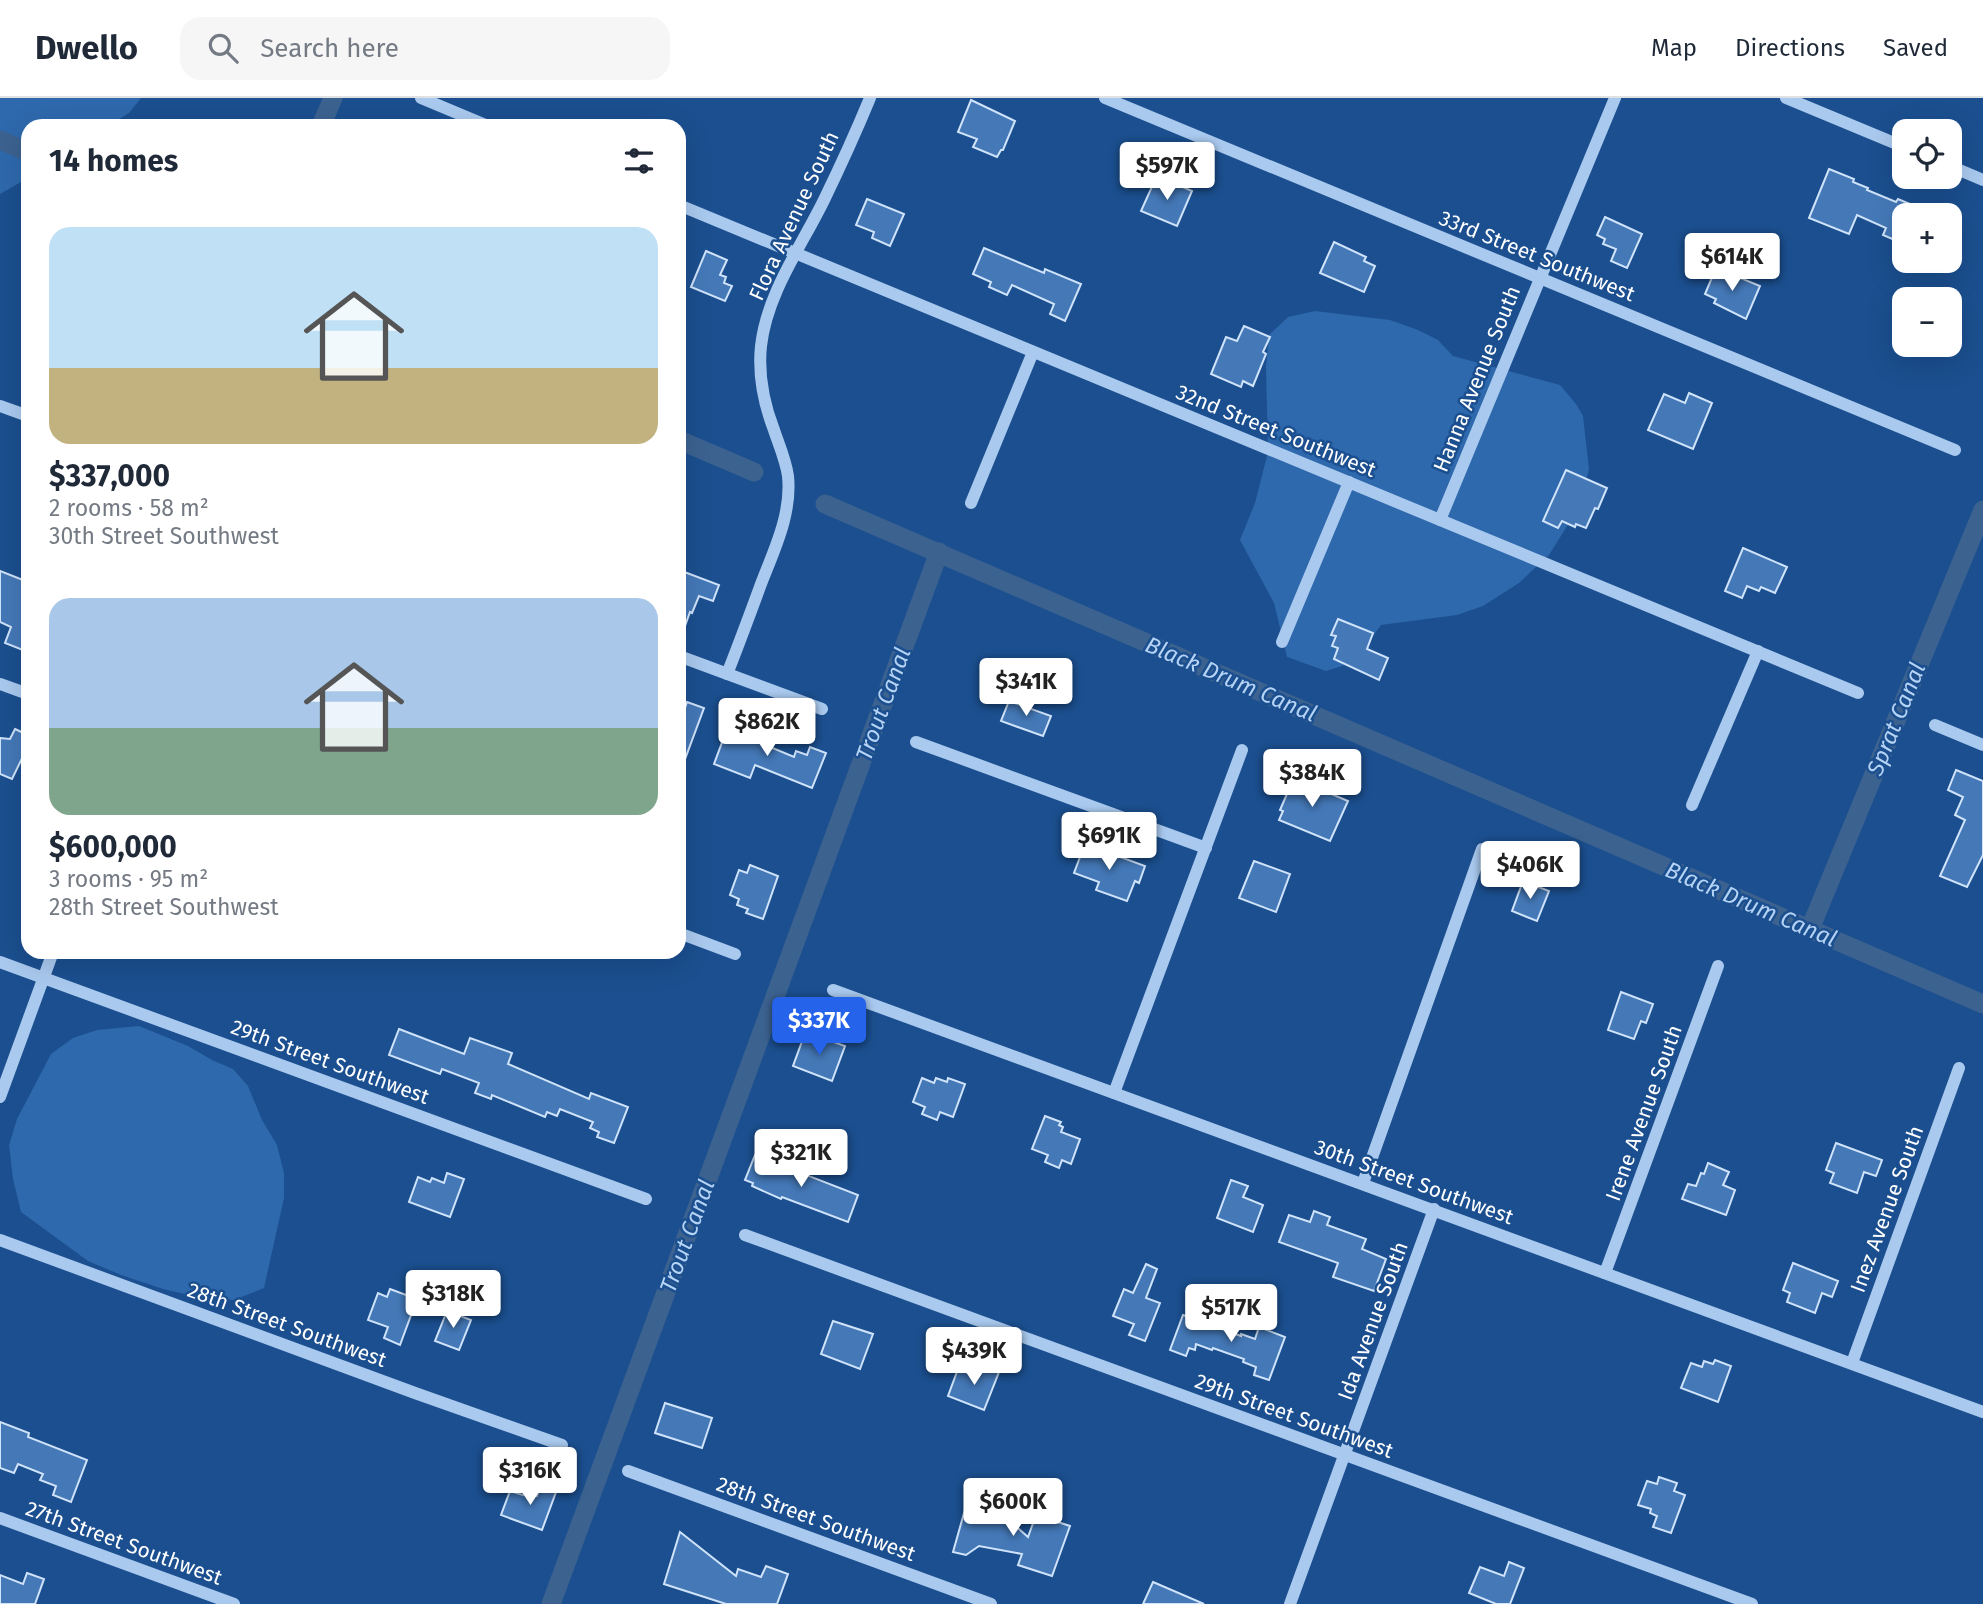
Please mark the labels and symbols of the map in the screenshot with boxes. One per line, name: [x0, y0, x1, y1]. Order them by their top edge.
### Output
street label: Flora Avenue South: [743, 127, 845, 305]
pin: $597K: [1118, 142, 1216, 202]
street label: 33rd Street Southwest: [1435, 205, 1639, 307]
pin: $614K: [1683, 234, 1781, 293]
street label: Hanna Avenue South: [1428, 282, 1526, 476]
street label: 32nd Street Southwest: [1172, 379, 1380, 483]
water label: Black Drum Canal: [1141, 630, 1321, 728]
water label: Trout Canal: [850, 644, 916, 764]
pin: $341K: [977, 658, 1075, 718]
water label: Sprat Canal: [1860, 658, 1931, 781]
pin: $862K: [718, 698, 816, 758]
pin: $384K: [1263, 750, 1361, 809]
pin: $691K: [1060, 812, 1158, 872]
pin: $406K: [1481, 842, 1579, 901]
water label: Black Drum Canal: [1661, 855, 1841, 953]
pin: $337K: [770, 998, 868, 1057]
street label: 29th Street Southwest: [227, 1014, 433, 1110]
street label: Irene Avenue South: [1600, 1021, 1688, 1205]
street label: Inez Avenue South: [1845, 1122, 1929, 1296]
pin: $321K: [752, 1130, 850, 1189]
street label: 30th Street Southwest: [1311, 1134, 1517, 1230]
water label: Trout Canal: [654, 1176, 720, 1296]
street label: Ida Avenue South: [1332, 1238, 1414, 1404]
pin: $318K: [404, 1270, 502, 1330]
street label: 28th Street Southwest: [184, 1277, 390, 1373]
pin: $517K: [1182, 1284, 1280, 1344]
pin: $439K: [925, 1328, 1023, 1387]
street label: 29th Street Southwest: [1191, 1368, 1397, 1464]
pin: $316K: [481, 1448, 579, 1507]
street label: 28th Street Southwest: [713, 1471, 919, 1567]
pin: $600K: [964, 1478, 1062, 1538]
street label: 27th Street Southwest: [22, 1495, 226, 1591]

